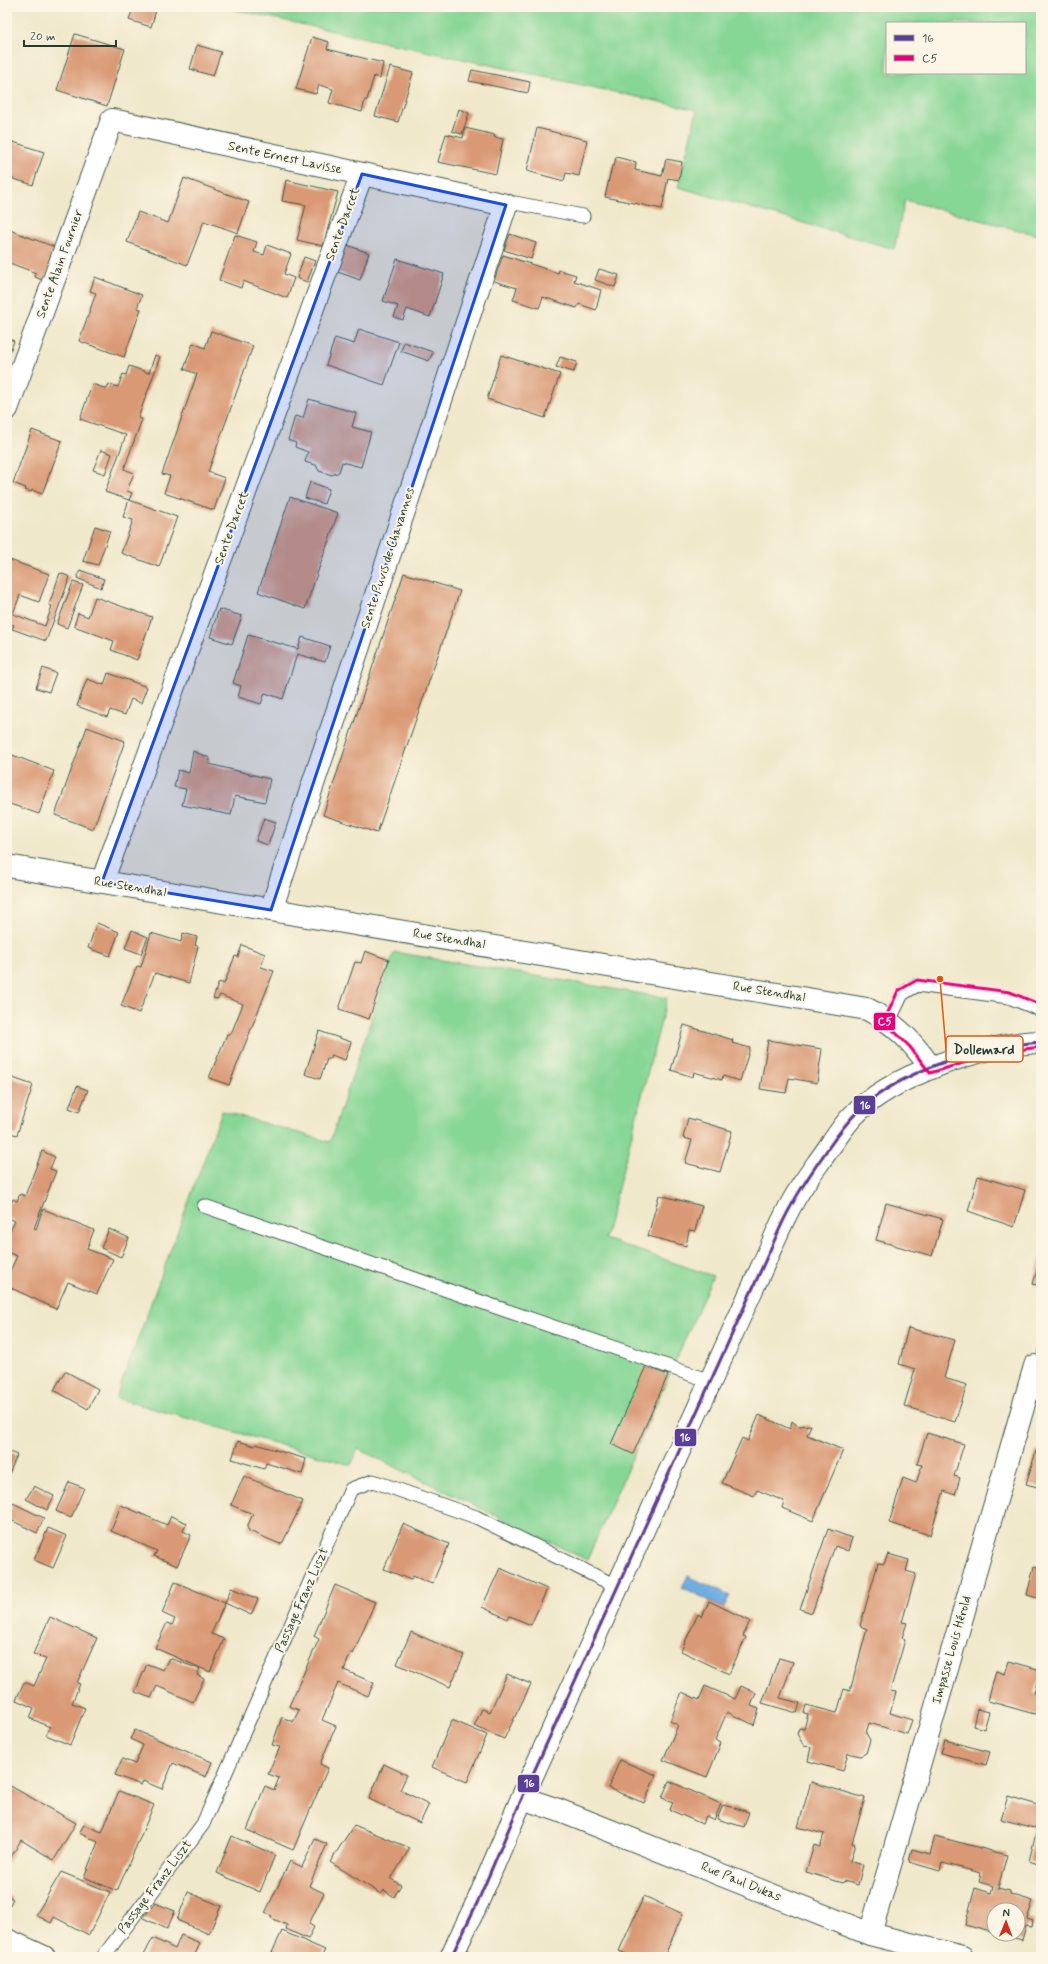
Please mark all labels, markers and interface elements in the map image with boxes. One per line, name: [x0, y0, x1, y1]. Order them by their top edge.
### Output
scale bar: [24, 22, 116, 48]
legend: [886, 22, 1026, 74]
text: 20 m: [30, 29, 56, 45]
text: 16: [922, 31, 934, 47]
text: C5: [922, 51, 938, 67]
street label: Sente Ernest Lavisse: [226, 138, 344, 178]
street label: Sente Darcet: [322, 185, 364, 263]
street label: Sente Alain Fournier: [32, 206, 88, 321]
street label: Sente Puvis de Chavannes: [357, 485, 419, 631]
street label: Sente Darcet: [211, 489, 253, 567]
street label: Rue Stendhal: [93, 873, 168, 901]
street label: Rue Stendhal: [412, 925, 487, 953]
street label: Rue Stendhal: [732, 978, 807, 1006]
line badge: C5: [873, 1012, 896, 1031]
text: C5: [878, 1015, 893, 1029]
callout: Dollemard: [946, 1036, 1023, 1062]
text: Dollemard: [954, 1041, 1014, 1059]
line badge: 16: [853, 1095, 876, 1115]
text: 16: [860, 1099, 871, 1113]
line badge: 16: [674, 1428, 697, 1447]
text: 16: [680, 1431, 691, 1445]
street label: Passage Franz Liszt: [271, 1545, 333, 1655]
street label: Impasse Louis Hérold: [928, 1594, 976, 1706]
line badge: 16: [517, 1774, 540, 1793]
text: 16: [524, 1777, 535, 1791]
street label: Passage Franz Liszt: [114, 1837, 196, 1937]
street label: Rue Paul Dukas: [698, 1858, 784, 1906]
north arrow: [986, 1902, 1026, 1942]
text: N: [1002, 1906, 1010, 1920]

